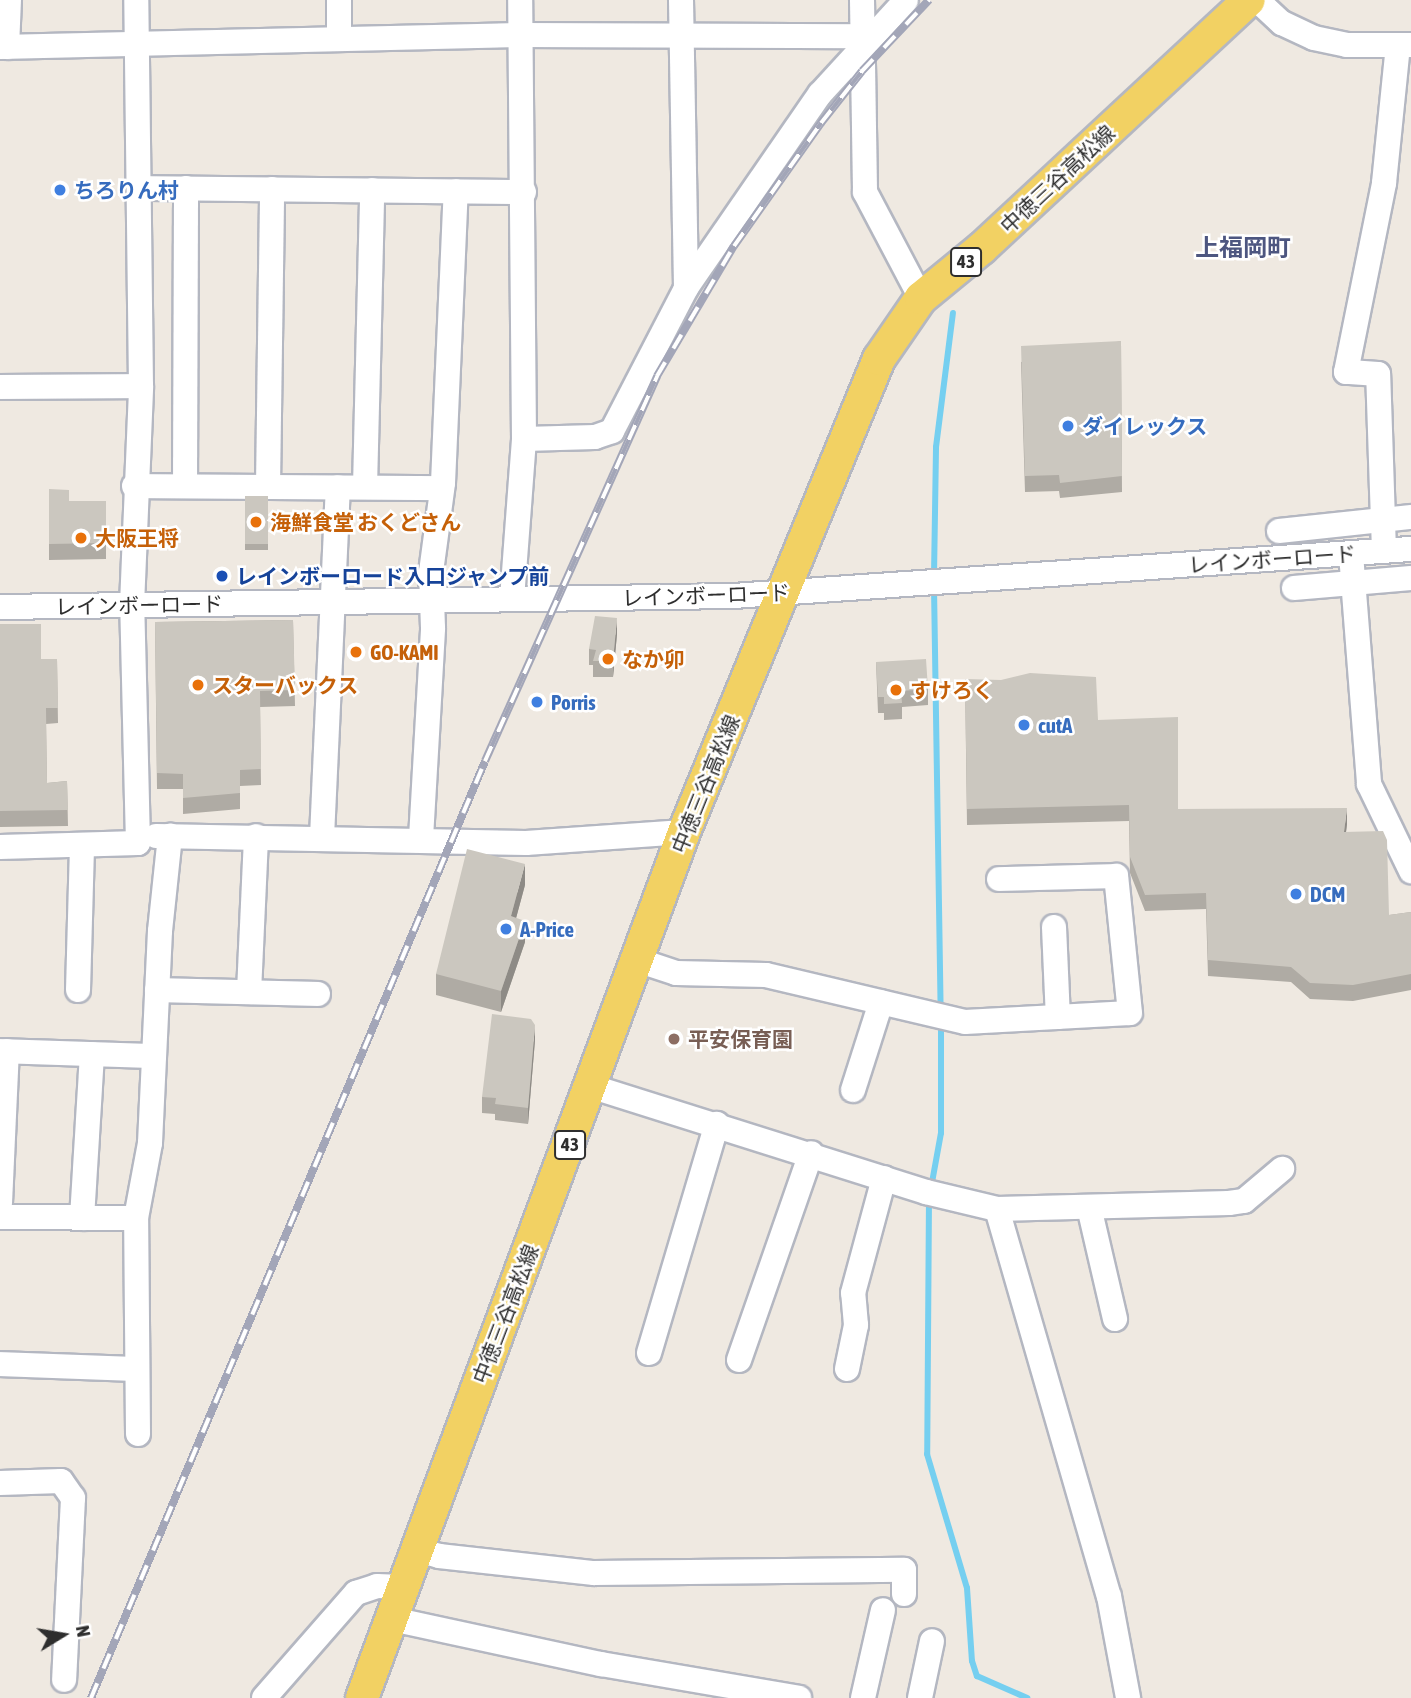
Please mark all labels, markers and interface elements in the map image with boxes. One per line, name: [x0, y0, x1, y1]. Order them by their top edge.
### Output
street label: 中徳三谷高松線: [995, 120, 1119, 238]
place label: ちろりん村: [74, 177, 179, 203]
marker: ちろりん村: [52, 182, 68, 198]
district label: 上福岡町: [1195, 234, 1291, 262]
road number: 43: [948, 246, 984, 278]
place label: ダイレックス: [1082, 413, 1208, 439]
marker: ダイレックス: [1060, 418, 1076, 434]
place label: 海鮮食堂 おくどさん: [270, 509, 462, 535]
marker: 海鮮食堂 おくどさん: [248, 514, 264, 530]
place label: 大阪王将: [95, 525, 179, 551]
marker: 大阪王将: [73, 530, 89, 546]
street label: レインボーロード: [1187, 541, 1357, 577]
place label: レインボーロード入口ジャンプ前: [236, 563, 551, 589]
marker: レインボーロード入口ジャンプ前: [214, 568, 230, 584]
street label: レインボーロード: [622, 579, 790, 611]
street label: レインボーロード: [55, 591, 223, 619]
place label: GO-KAMI: [370, 639, 439, 665]
marker: GO-KAMI: [348, 644, 364, 660]
place label: なか卯: [622, 646, 685, 672]
marker: なか卯: [600, 651, 616, 667]
place label: スターバックス: [212, 672, 359, 698]
marker: スターバックス: [190, 677, 206, 693]
place label: すけろく: [910, 677, 994, 703]
marker: すけろく: [888, 682, 904, 698]
place label: Porris: [551, 689, 596, 715]
marker: Porris: [529, 694, 545, 710]
street label: 中徳三谷高松線: [666, 711, 744, 857]
place label: cutA: [1038, 712, 1072, 738]
marker: cutA: [1016, 717, 1032, 733]
place label: DCM: [1310, 881, 1345, 907]
marker: DCM: [1288, 886, 1304, 902]
place label: A-Price: [520, 916, 574, 942]
marker: A-Price: [498, 921, 514, 937]
place label: 平安保育園: [688, 1026, 793, 1052]
marker: 平安保育園: [666, 1031, 682, 1047]
road number: 43: [552, 1130, 588, 1161]
street label: 中徳三谷高松線: [467, 1241, 543, 1387]
north arrow: [28, 1600, 98, 1670]
text: N: [72, 1623, 95, 1639]

